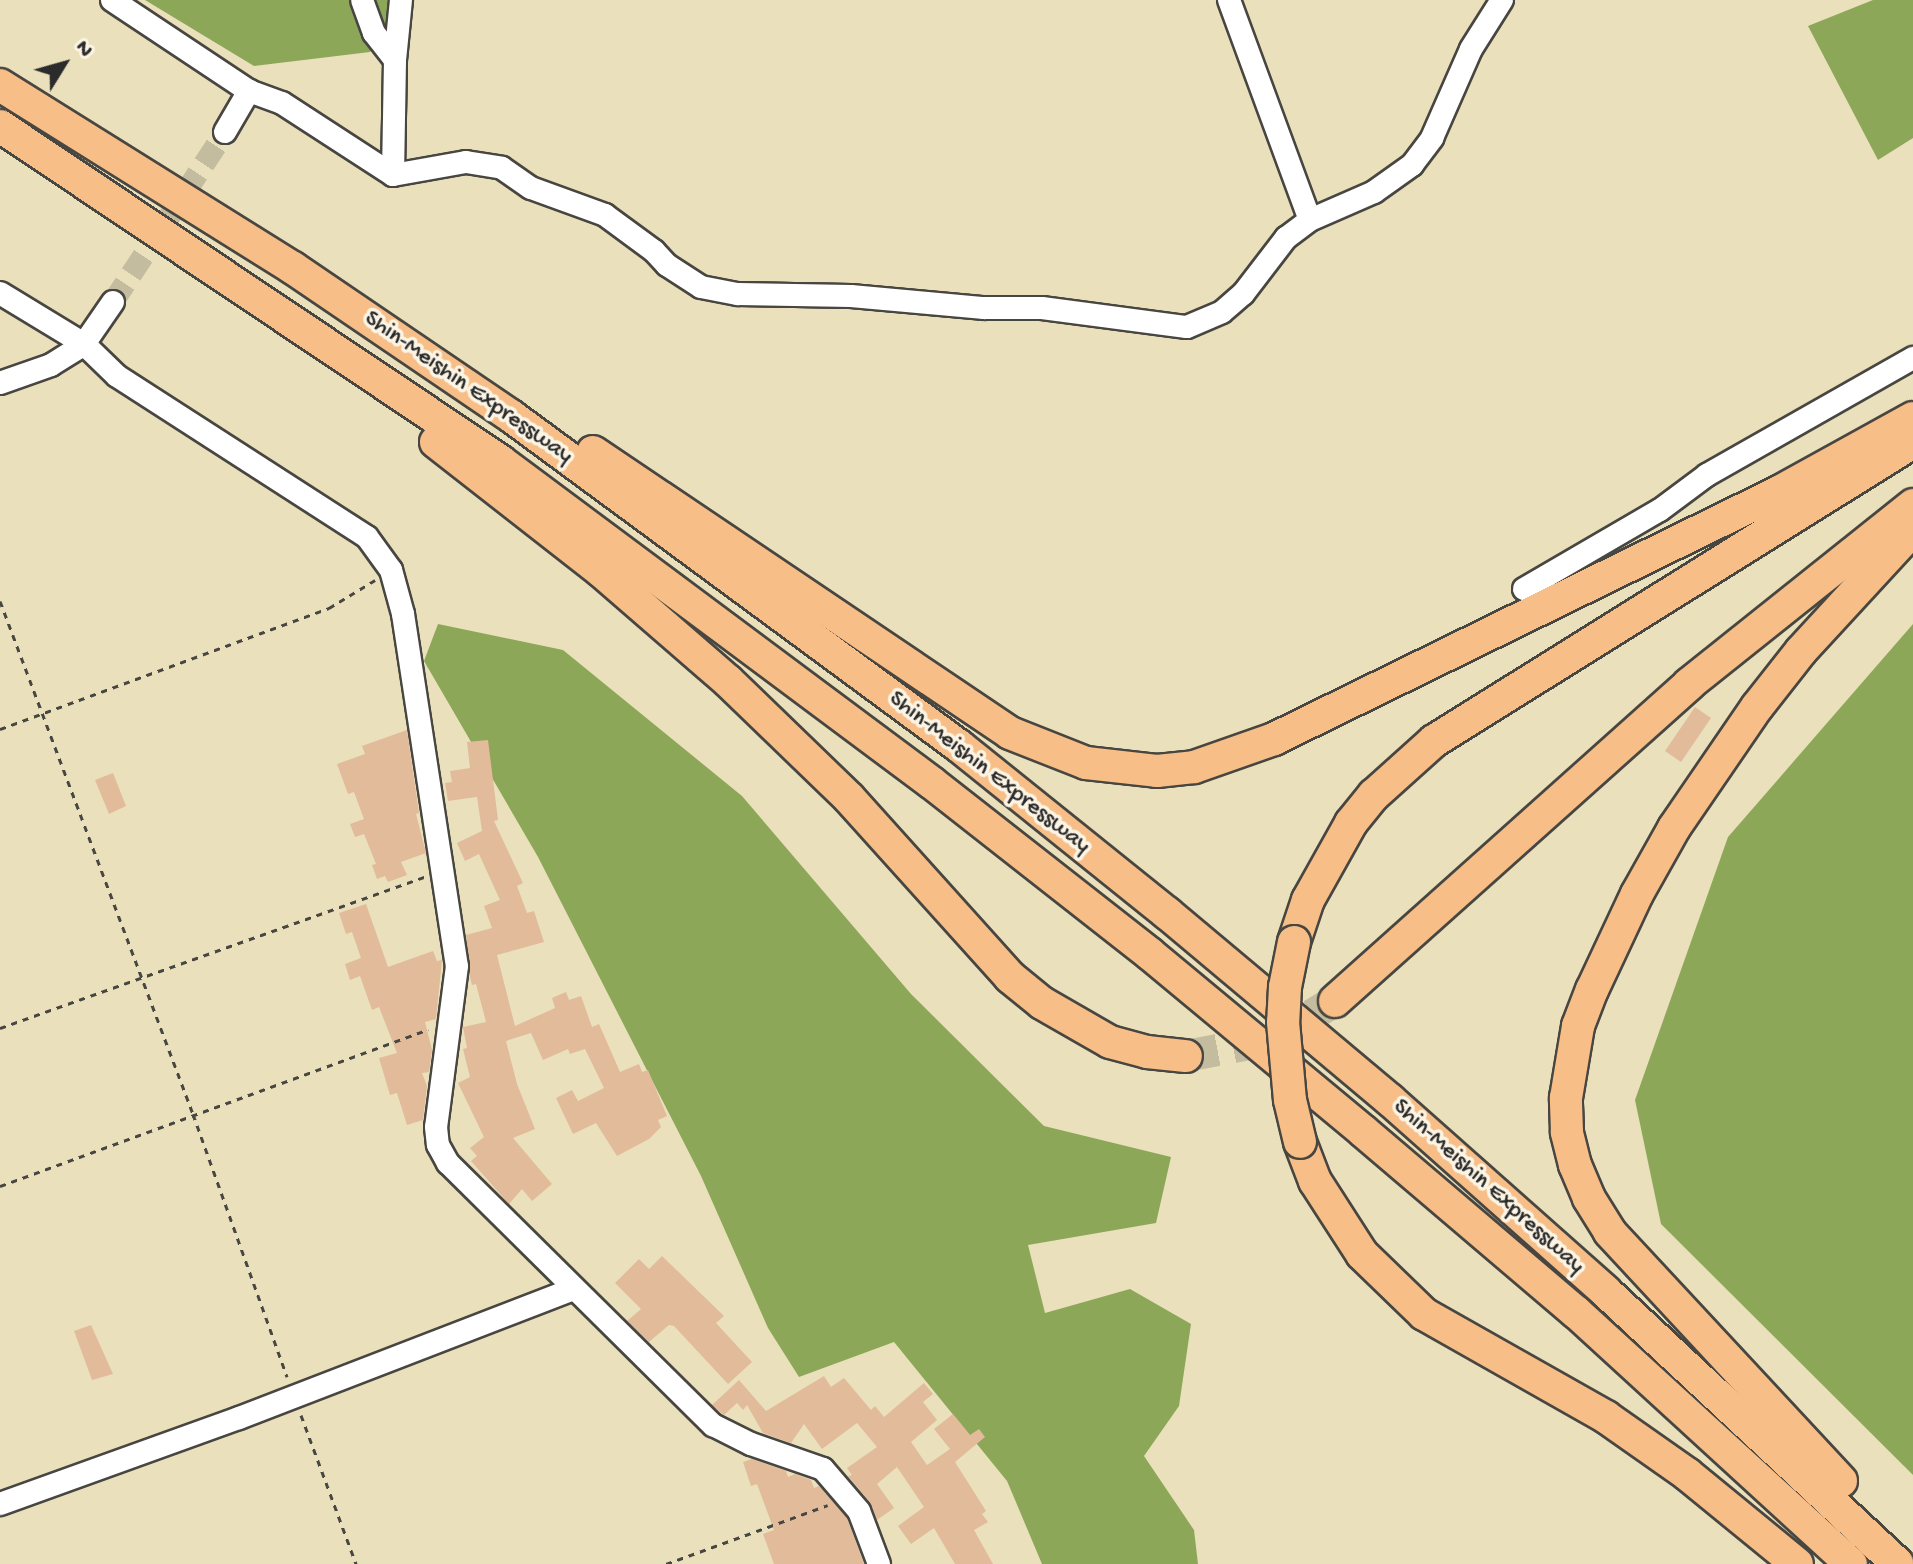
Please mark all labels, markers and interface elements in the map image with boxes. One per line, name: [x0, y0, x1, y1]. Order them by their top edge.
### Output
north arrow: [24, 24, 104, 104]
text: N: [68, 36, 98, 63]
street label: Shin-Meishin Expressway: [358, 305, 578, 471]
street label: Shin-Meishin Expressway: [882, 685, 1096, 861]
street label: Shin-Meishin Expressway: [1386, 1093, 1590, 1281]

